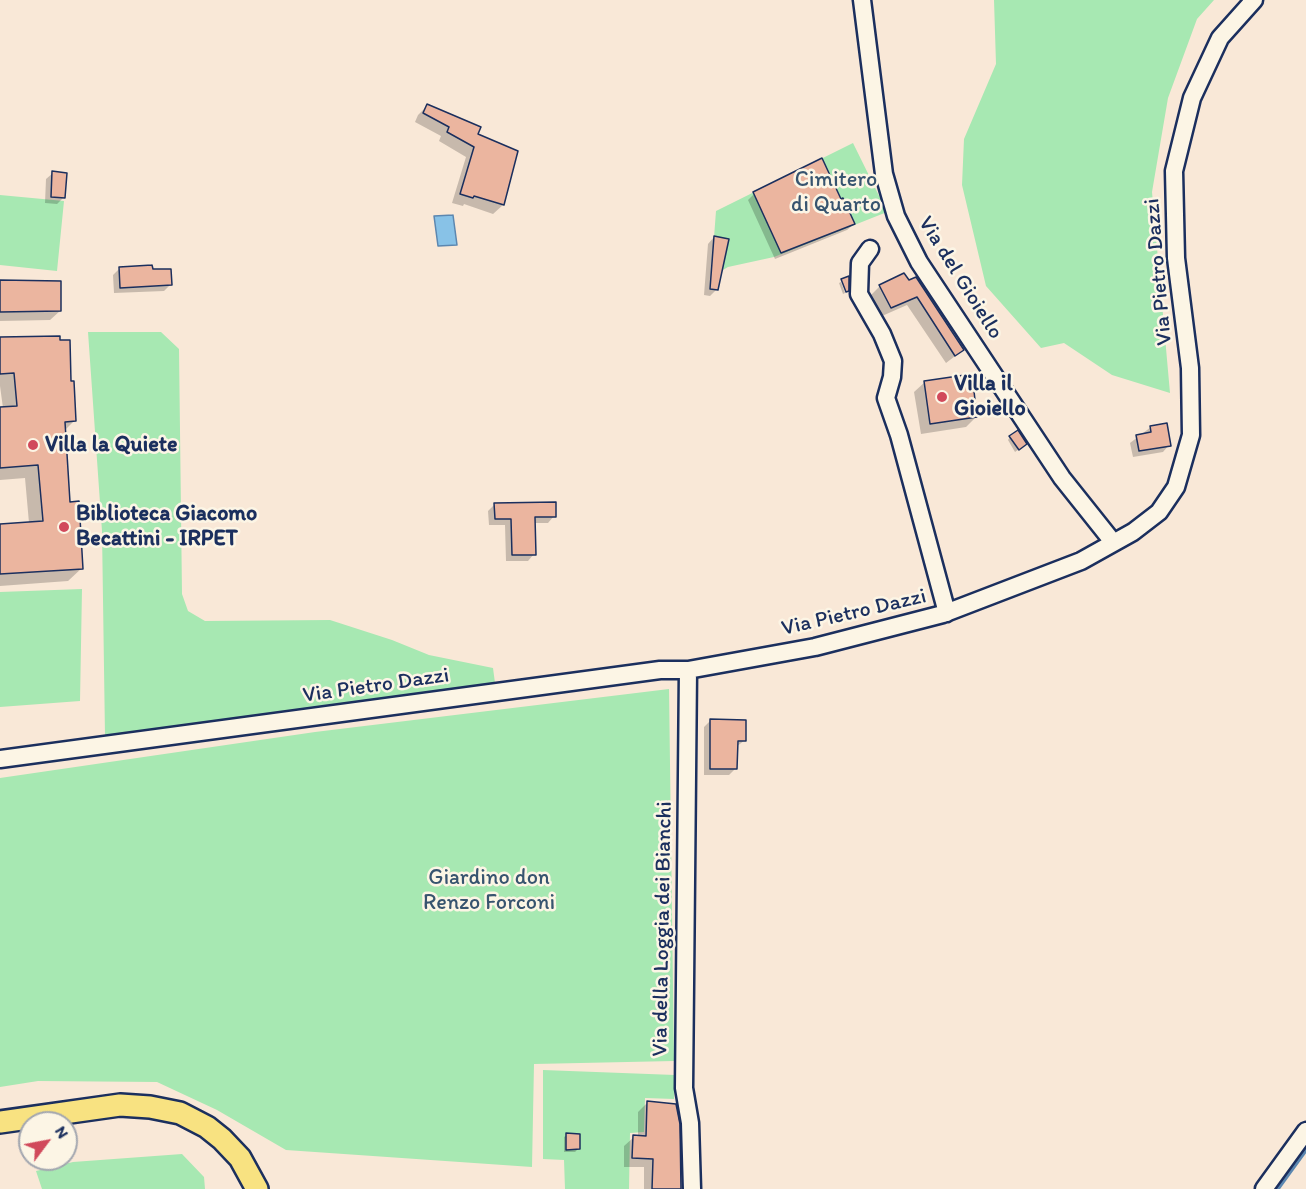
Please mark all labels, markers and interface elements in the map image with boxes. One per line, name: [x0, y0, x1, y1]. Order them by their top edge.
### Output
park label: Cimitero di Quarto: [791, 167, 881, 218]
street label: Via Pietro Dazzi: [1139, 197, 1179, 347]
street label: Via del Gioiello: [912, 212, 1008, 344]
place label: Villa il Gioiello: [954, 371, 1026, 422]
marker: Villa il Gioiello: [935, 390, 949, 404]
place label: Villa la Quiete: [45, 432, 178, 458]
marker: Villa la Quiete: [26, 438, 40, 452]
place label: Biblioteca Giacomo Becattini - IRPET: [76, 501, 257, 552]
marker: Biblioteca Giacomo Becattini - IRPET: [57, 520, 71, 534]
street label: Via Pietro Dazzi: [779, 584, 929, 642]
street label: Via Pietro Dazzi: [301, 663, 451, 709]
street label: Via della Loggia dei Bianchi: [648, 801, 678, 1057]
park label: Giardino don Renzo Forconi: [423, 865, 555, 916]
north arrow: [18, 1111, 78, 1171]
text: N: [51, 1123, 73, 1142]

